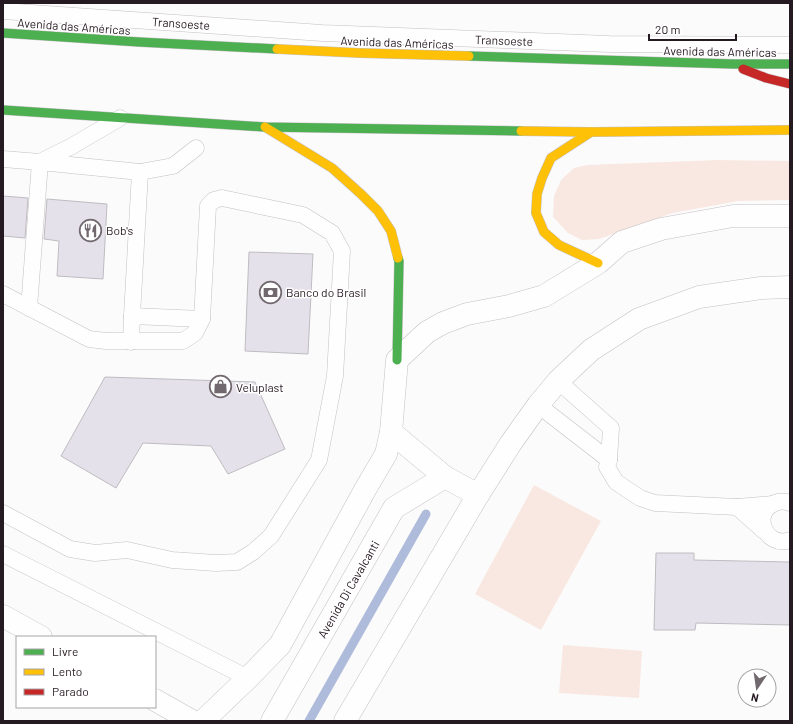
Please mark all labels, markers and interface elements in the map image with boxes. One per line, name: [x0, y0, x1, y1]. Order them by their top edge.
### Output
street label: Transoeste: [152, 14, 210, 32]
street label: Avenida das Américas: [17, 15, 131, 37]
scale bar: [649, 16, 736, 42]
text: 20 m: [655, 22, 681, 36]
street label: Transoeste: [475, 32, 533, 48]
street label: Avenida das Américas: [340, 33, 454, 51]
street label: Avenida das Américas: [663, 43, 777, 59]
restaurant icon: Bob's: [77, 217, 103, 243]
place label: Bob's: [106, 223, 134, 237]
bank icon: Banco do Brasil: [257, 279, 283, 305]
place label: Banco do Brasil: [286, 285, 366, 299]
shop icon: Veluplast: [208, 374, 234, 400]
place label: Veluplast: [236, 380, 284, 394]
street label: Avenida Di Cavalcanti: [314, 538, 382, 640]
legend: [16, 636, 156, 708]
text: Livre: [52, 644, 78, 658]
text: Lento: [52, 664, 82, 678]
north arrow: [737, 668, 777, 708]
text: Parado: [52, 684, 89, 698]
text: N: [750, 691, 760, 705]

